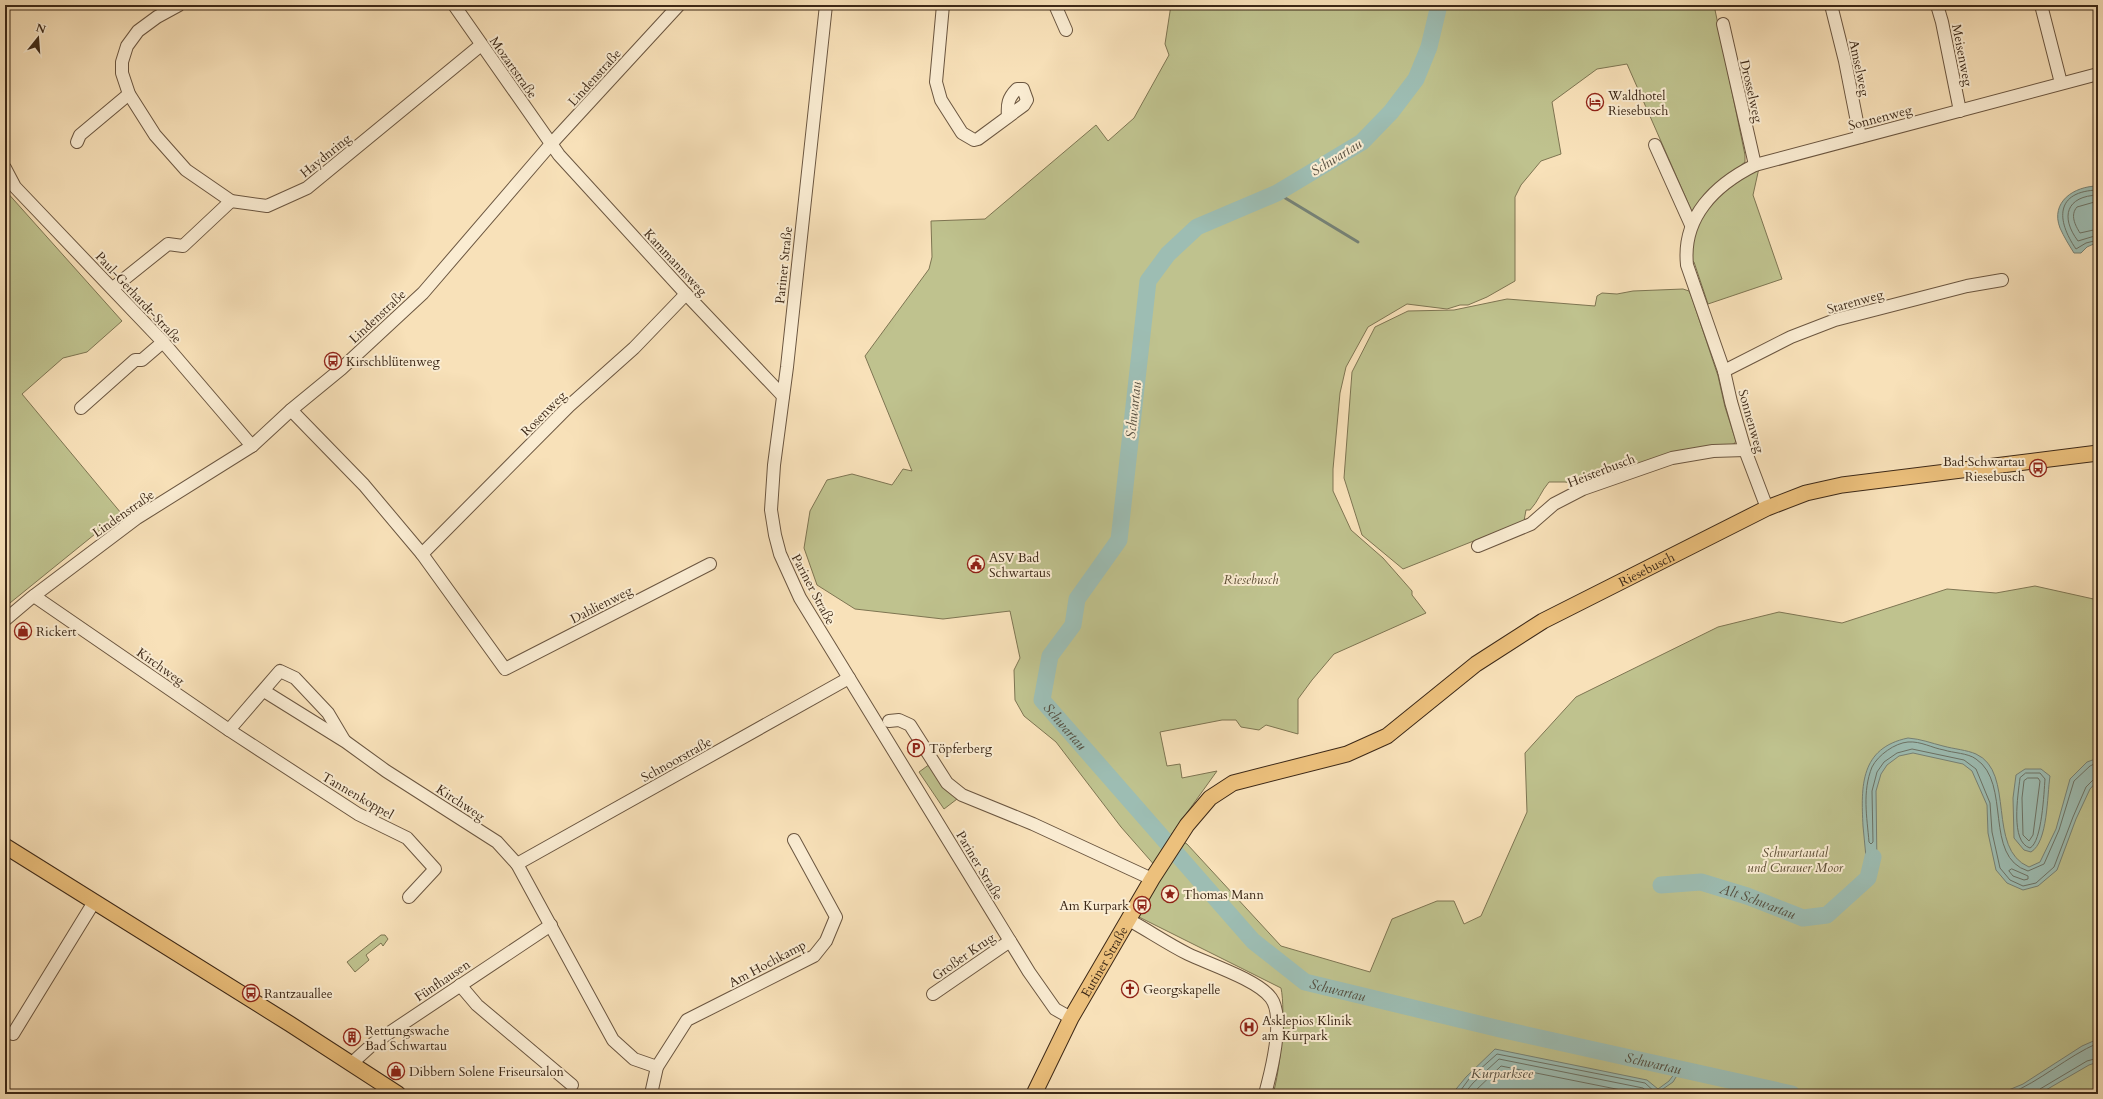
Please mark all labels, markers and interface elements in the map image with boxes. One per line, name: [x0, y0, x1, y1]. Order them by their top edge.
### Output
north arrow: [18, 18, 58, 58]
text: N: [34, 20, 48, 38]
street label: Meisenweg: [1947, 23, 1977, 89]
street label: Mozartstraße: [485, 33, 541, 102]
street label: Amselweg: [1844, 38, 1874, 99]
street label: Lindenstraße: [564, 45, 625, 110]
street label: Drosselweg: [1735, 58, 1767, 125]
place label: Waldhotel Riesebusch: [1607, 87, 1668, 120]
hotel icon: Waldhotel Riesebusch: [1585, 92, 1605, 112]
street label: Sonnenweg: [1846, 101, 1915, 135]
street label: Haydnring: [296, 129, 355, 182]
water label: Schwartau: [1307, 134, 1365, 181]
street label: Kammannsweg: [639, 225, 712, 301]
street label: Pariner Straße: [771, 225, 797, 305]
street label: Paul-Gerhardt-Straße: [91, 248, 186, 348]
street label: Starenweg: [1825, 285, 1886, 319]
street label: Lindenstraße: [345, 286, 410, 348]
bus stop icon: Kirschblütenweg: [323, 351, 343, 371]
place label: Kirschblütenweg: [346, 353, 441, 371]
water label: Schwartau: [1121, 381, 1146, 439]
street label: Rosenweg: [517, 387, 571, 440]
street label: Sonnenweg: [1733, 387, 1769, 456]
street label: Heisterbusch: [1565, 450, 1638, 492]
place label: Bad Schwartau Riesebusch: [1943, 453, 2025, 486]
bus stop icon: Bad Schwartau Riesebusch: [2028, 458, 2048, 478]
street label: Lindenstraße: [89, 486, 158, 542]
street label: Riesebusch: [1616, 548, 1678, 591]
place label: ASV Bad Schwartaus: [989, 549, 1051, 582]
street label: Pariner Straße: [787, 551, 839, 628]
public building icon: ASV Bad Schwartaus: [966, 554, 986, 574]
park label: Riesebusch: [1224, 571, 1279, 589]
street label: Dahlienweg: [567, 581, 636, 628]
shop icon: Rickert: [13, 621, 33, 641]
place label: Rickert: [36, 623, 76, 641]
street label: Kirchweg: [133, 644, 189, 690]
water label: Schwartau: [1039, 699, 1091, 755]
street label: Schnoorstraße: [638, 733, 715, 787]
parking icon: Töpferberg: [906, 738, 926, 758]
place label: Töpferberg: [929, 740, 993, 758]
street label: Tannenkoppel: [318, 768, 397, 824]
street label: Kirchweg: [433, 780, 489, 826]
street label: Pariner Straße: [951, 828, 1007, 904]
park label: Schwartautal und Curauer Moor: [1747, 844, 1844, 877]
water label: Alt Schwartau: [1716, 879, 1798, 924]
place icon: Thomas Mann: [1160, 884, 1180, 904]
place label: Thomas Mann: [1183, 886, 1264, 904]
bus stop icon: Am Kurpark: [1132, 895, 1152, 915]
place label: Am Kurpark: [1059, 897, 1129, 915]
street label: Eutiner Straße: [1077, 923, 1133, 1001]
street label: Großer Krug: [929, 928, 999, 985]
street label: Am Hochkamp: [726, 936, 809, 992]
street label: Fünfhausen: [411, 955, 474, 1006]
water label: Schwartau: [1308, 974, 1368, 1006]
church icon: Georgskapelle: [1120, 979, 1140, 999]
place label: Georgskapelle: [1143, 981, 1221, 999]
bus stop icon: Rantzauallee: [241, 983, 261, 1003]
place label: Rantzauallee: [264, 985, 333, 1003]
place label: Asklepios Klinik am Kurpark: [1262, 1012, 1352, 1045]
hospital icon: Asklepios Klinik am Kurpark: [1239, 1017, 1259, 1037]
place label: Rettungswache Bad Schwartau: [365, 1022, 449, 1055]
building icon: Rettungswache Bad Schwartau: [342, 1027, 362, 1047]
water label: Schwartau: [1623, 1048, 1683, 1079]
shop icon: Dibbern Solene Friseursalon: [386, 1061, 406, 1081]
place label: Dibbern Solene Friseursalon: [409, 1063, 564, 1081]
water label: Kurparksee: [1471, 1064, 1534, 1083]

